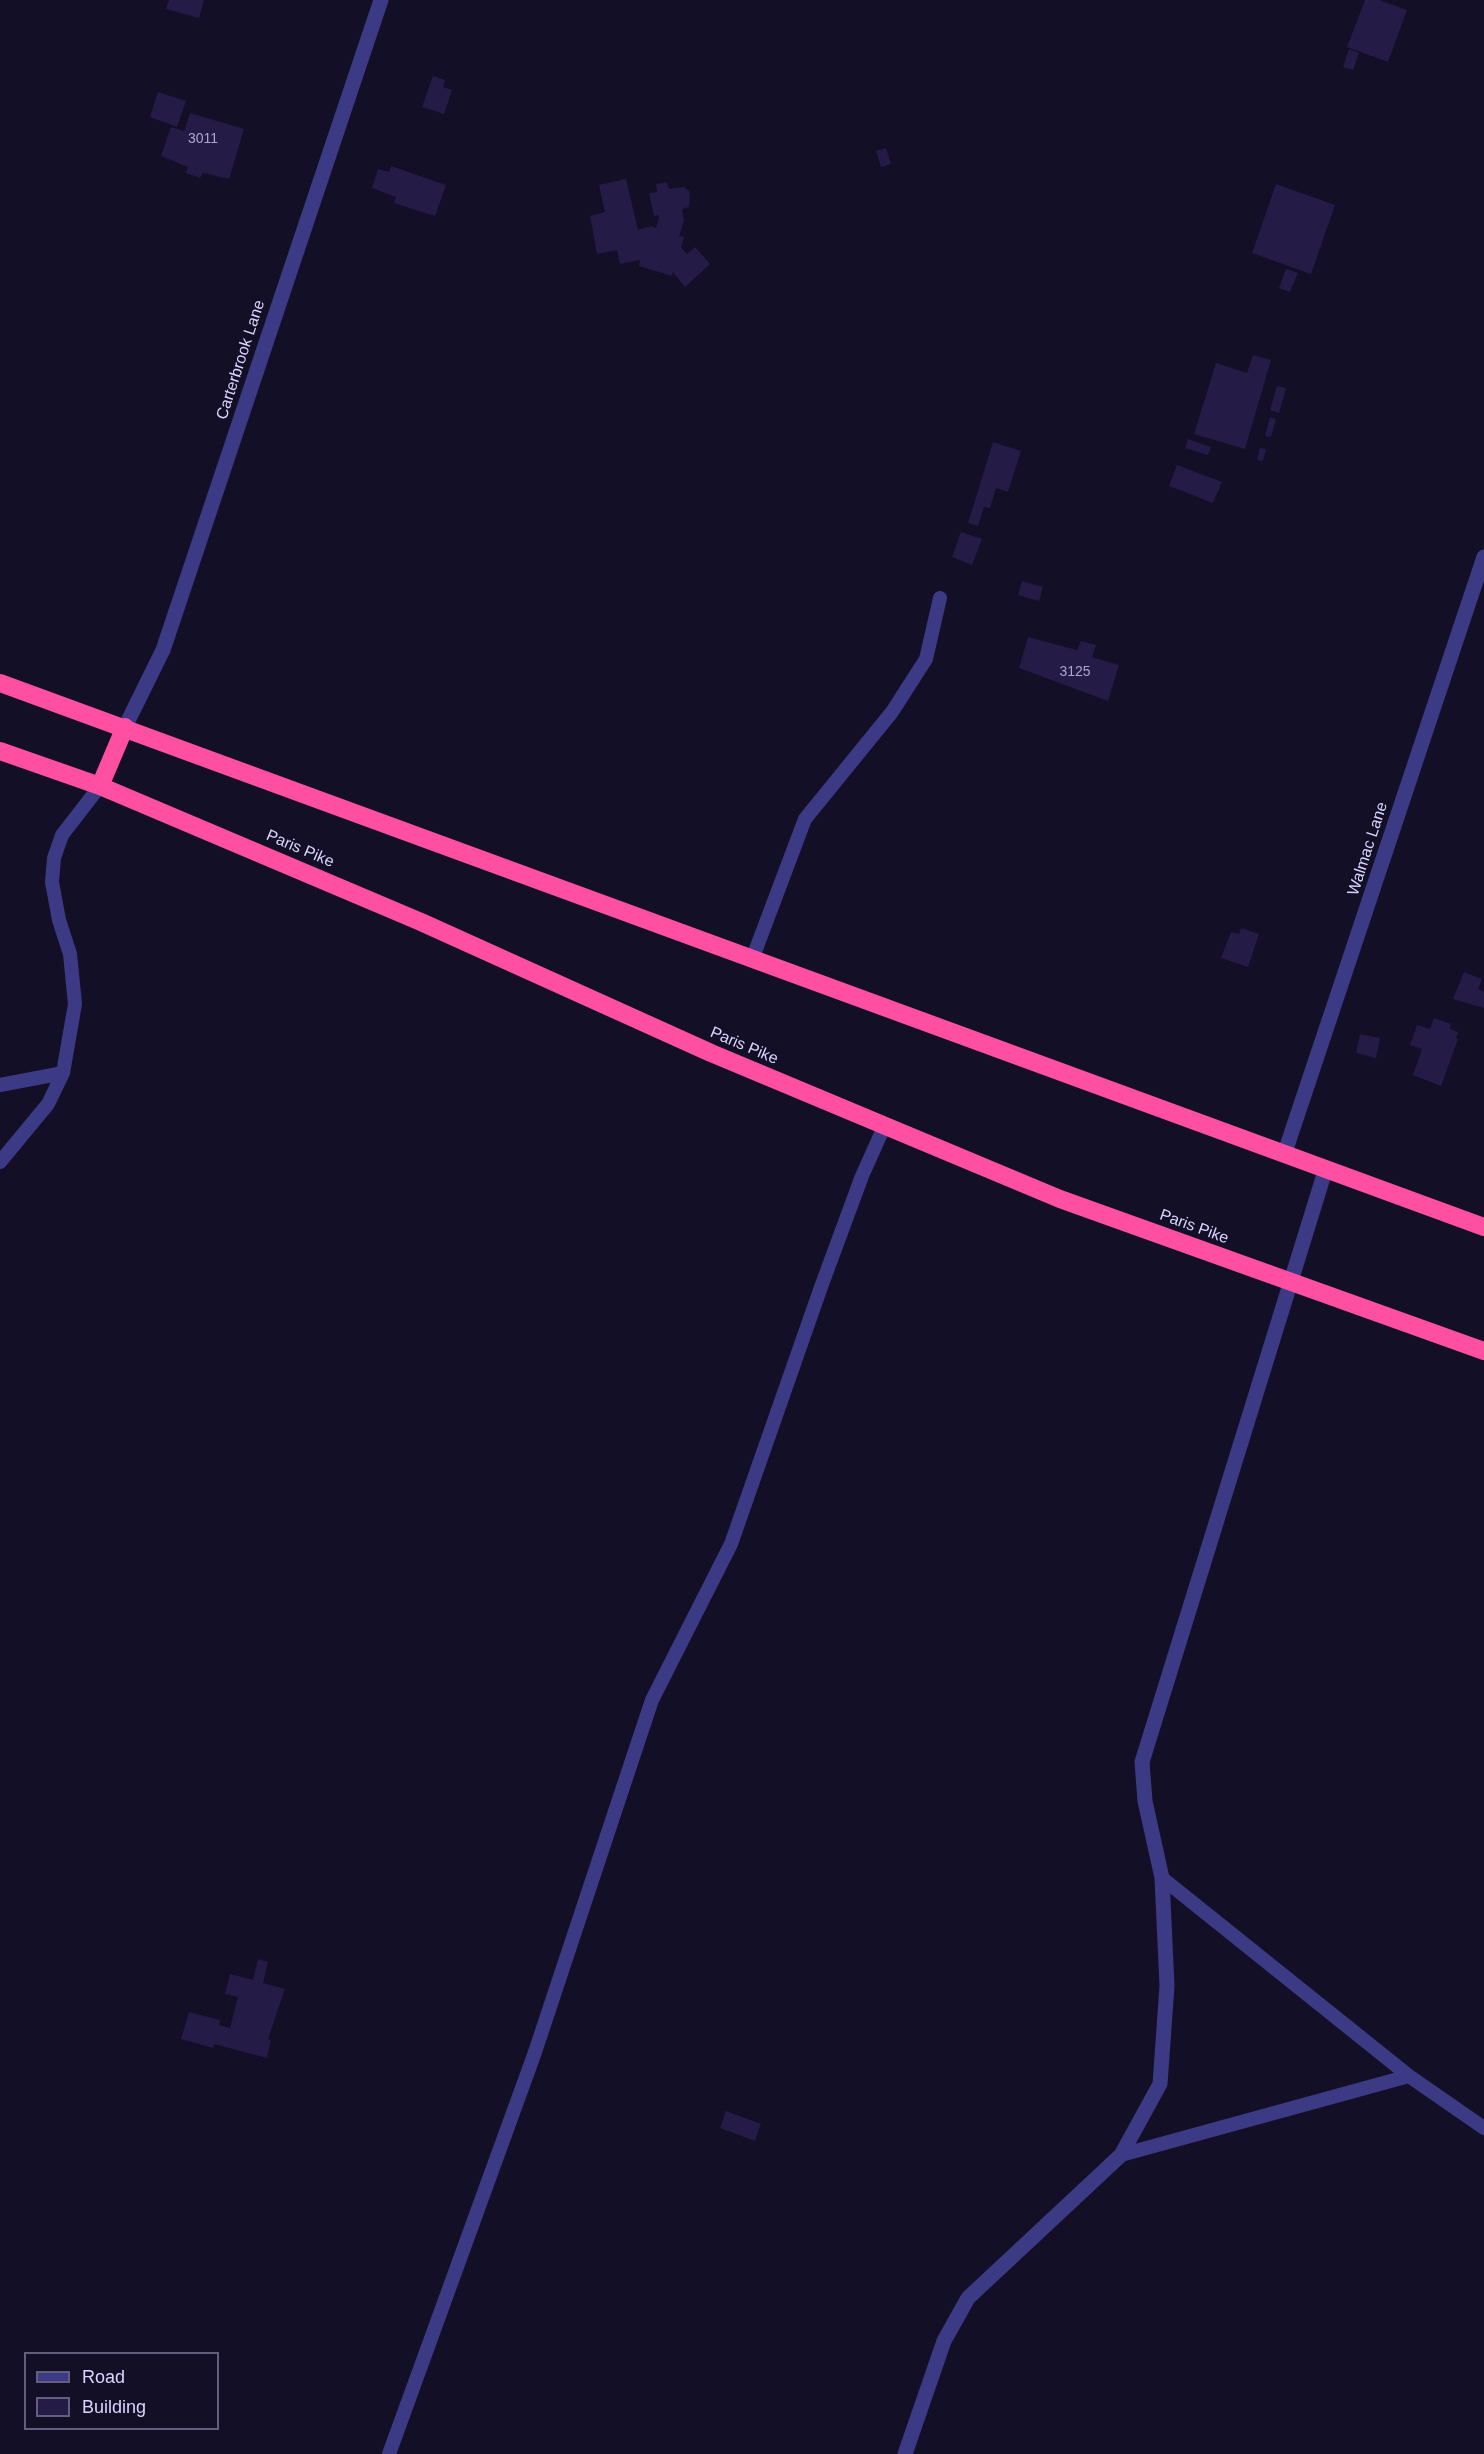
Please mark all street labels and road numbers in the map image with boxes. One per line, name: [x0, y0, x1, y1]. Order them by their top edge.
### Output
street label: Carterbrook Lane: [213, 298, 269, 422]
street label: Walmac Lane: [1344, 800, 1392, 898]
street label: Paris Pike: [263, 826, 337, 872]
street label: Paris Pike: [707, 1023, 781, 1069]
street label: Paris Pike: [1157, 1206, 1231, 1248]

